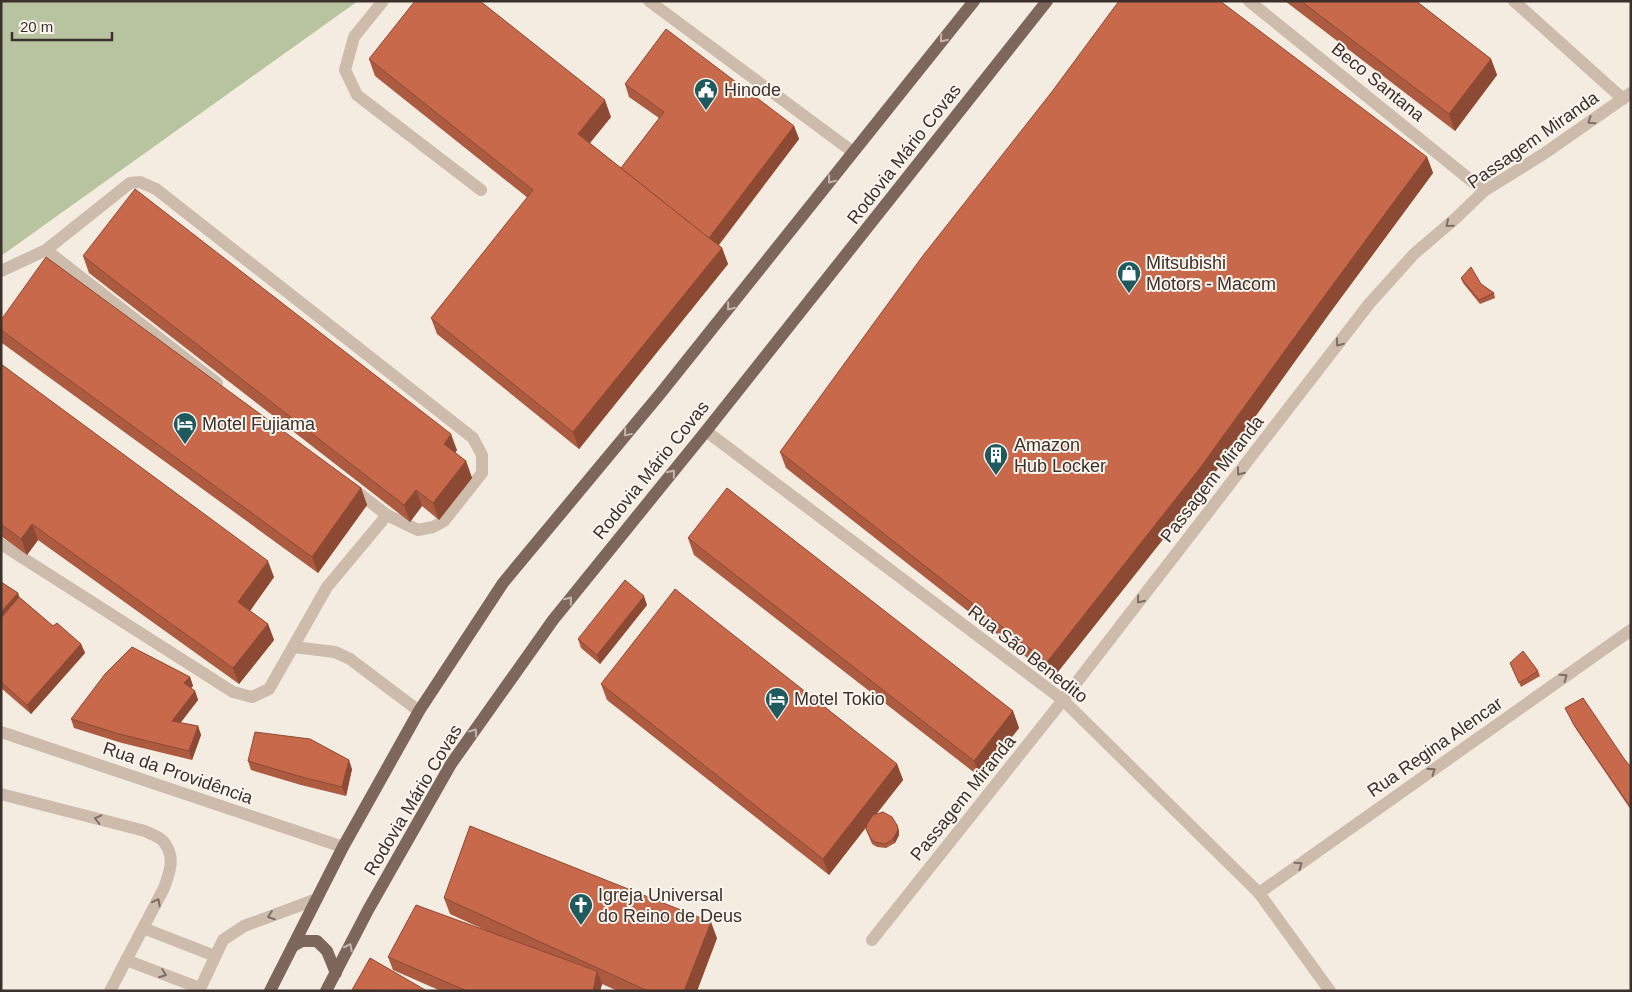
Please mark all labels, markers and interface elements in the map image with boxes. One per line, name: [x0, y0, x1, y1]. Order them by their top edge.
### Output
scale bar: [12, 10, 112, 42]
text: 20 m: [20, 18, 53, 35]
one-way arrow: [940, 34, 949, 43]
street label: Beco Santana: [1328, 39, 1429, 126]
public building icon: Hinode: [693, 77, 719, 111]
place label: Hinode: [724, 80, 781, 100]
street label: Rodovia Mário Covas: [843, 80, 965, 228]
street label: Passagem Miranda: [1464, 87, 1603, 193]
one-way arrow: [1587, 115, 1597, 124]
one-way arrow: [829, 174, 837, 183]
one-way arrow: [1445, 219, 1454, 228]
place label: Mitsubishi Motors - Macom: [1146, 253, 1276, 294]
shop icon: Mitsubishi Motors - Macom: [1116, 260, 1142, 294]
one-way arrow: [727, 301, 735, 310]
one-way arrow: [1336, 337, 1345, 347]
street label: Rodovia Mário Covas: [589, 397, 713, 543]
hotel icon: Motel Fujiama: [172, 411, 198, 445]
street label: Passagem Miranda: [1156, 411, 1268, 546]
place label: Motel Fujiama: [202, 414, 316, 434]
one-way arrow: [625, 427, 633, 436]
place label: Amazon Hub Locker: [1014, 435, 1106, 476]
building icon: Amazon Hub Locker: [983, 442, 1009, 476]
one-way arrow: [1237, 466, 1245, 475]
one-way arrow: [666, 470, 674, 479]
one-way arrow: [1137, 595, 1146, 604]
one-way arrow: [564, 596, 573, 605]
street label: Rua São Benedito: [964, 601, 1092, 707]
one-way arrow: [1558, 674, 1568, 683]
hotel icon: Motel Tokio: [764, 686, 790, 720]
place label: Motel Tokio: [794, 689, 885, 709]
street label: Rua Regina Alencar: [1364, 693, 1506, 801]
street label: Rodovia Mário Covas: [360, 721, 466, 879]
one-way arrow: [468, 728, 478, 737]
street label: Passagem Miranda: [906, 731, 1020, 865]
street label: Rua da Providência: [100, 738, 256, 808]
one-way arrow: [1426, 768, 1436, 777]
one-way arrow: [94, 814, 103, 825]
one-way arrow: [1293, 862, 1303, 871]
place label: Igreja Universal do Reino de Deus: [598, 885, 742, 926]
church icon: Igreja Universal do Reino de Deus: [568, 892, 594, 926]
one-way arrow: [151, 898, 161, 907]
one-way arrow: [268, 910, 276, 920]
one-way arrow: [343, 944, 353, 953]
one-way arrow: [158, 968, 167, 978]

